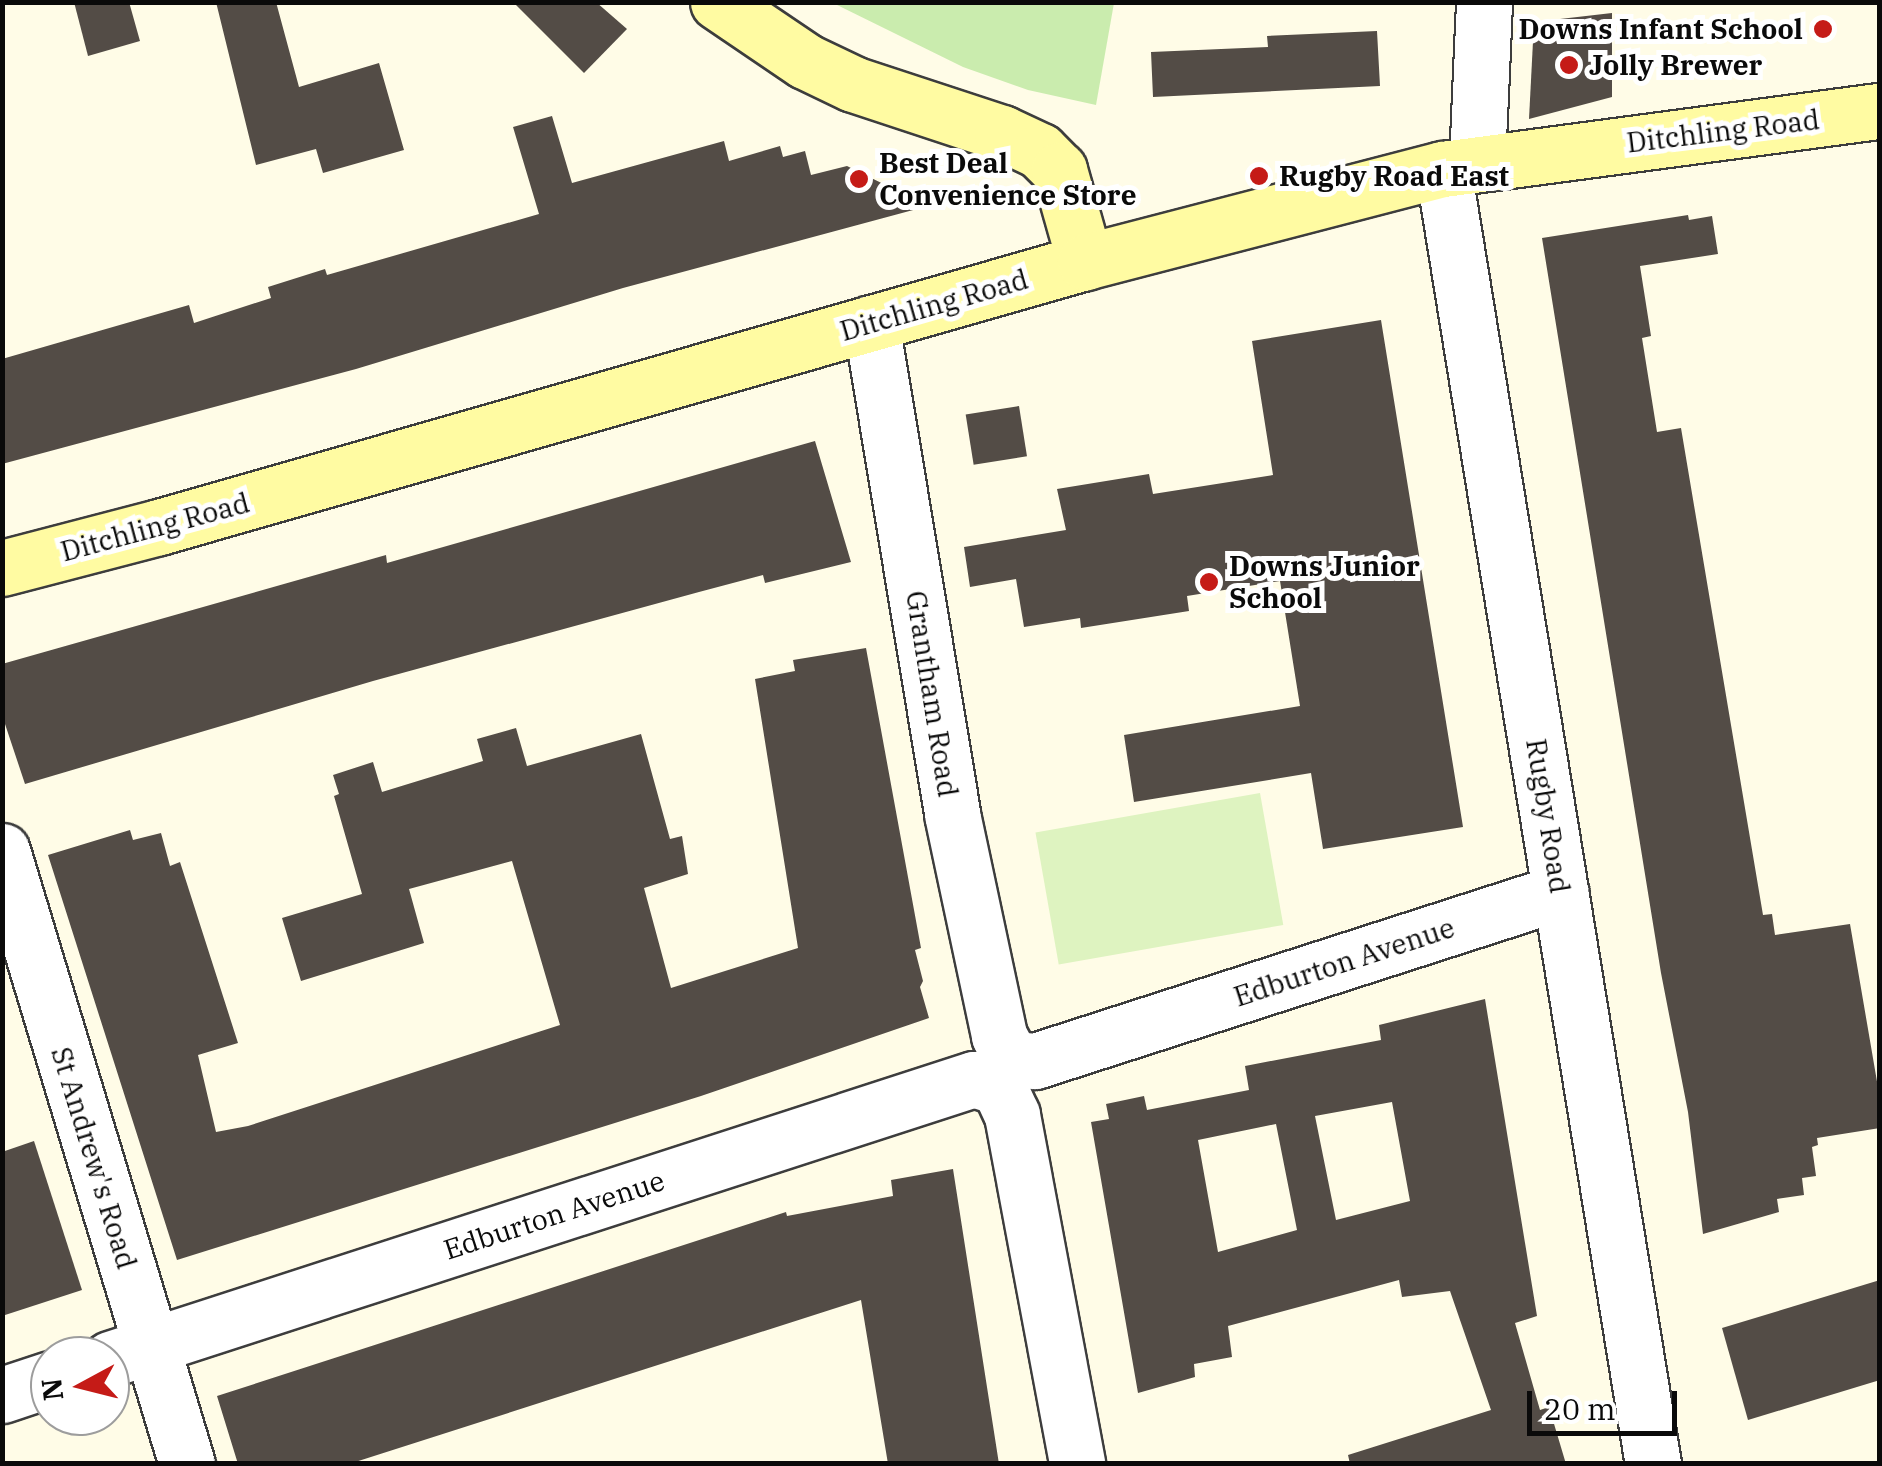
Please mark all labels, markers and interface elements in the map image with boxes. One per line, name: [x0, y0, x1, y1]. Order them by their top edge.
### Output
place label: Downs Infant School: [1518, 12, 1803, 46]
marker: Downs Infant School: [1812, 18, 1834, 40]
place label: Jolly Brewer: [1589, 48, 1762, 82]
marker: Jolly Brewer: [1558, 54, 1580, 76]
street label: Ditchling Road: [1625, 103, 1821, 159]
place label: Best Deal Convenience Store: [879, 146, 1137, 212]
place label: Rugby Road East: [1279, 159, 1509, 193]
marker: Rugby Road East: [1248, 165, 1270, 187]
marker: Best Deal Convenience Store: [848, 168, 870, 190]
street label: Ditchling Road: [836, 262, 1032, 348]
street label: Ditchling Road: [57, 486, 253, 568]
place label: Downs Junior School: [1229, 549, 1420, 615]
marker: Downs Junior School: [1198, 571, 1220, 593]
street label: Grantham Road: [899, 588, 965, 800]
street label: Rugby Road: [1519, 736, 1577, 896]
street label: Edburton Avenue: [1229, 910, 1459, 1014]
street label: St Andrew's Road: [44, 1043, 144, 1273]
street label: Edburton Avenue: [439, 1163, 669, 1267]
north arrow: [30, 1336, 130, 1436]
scale bar: [1532, 1371, 1682, 1433]
text: N: [32, 1376, 71, 1403]
text: 20 m: [1544, 1389, 1616, 1428]

